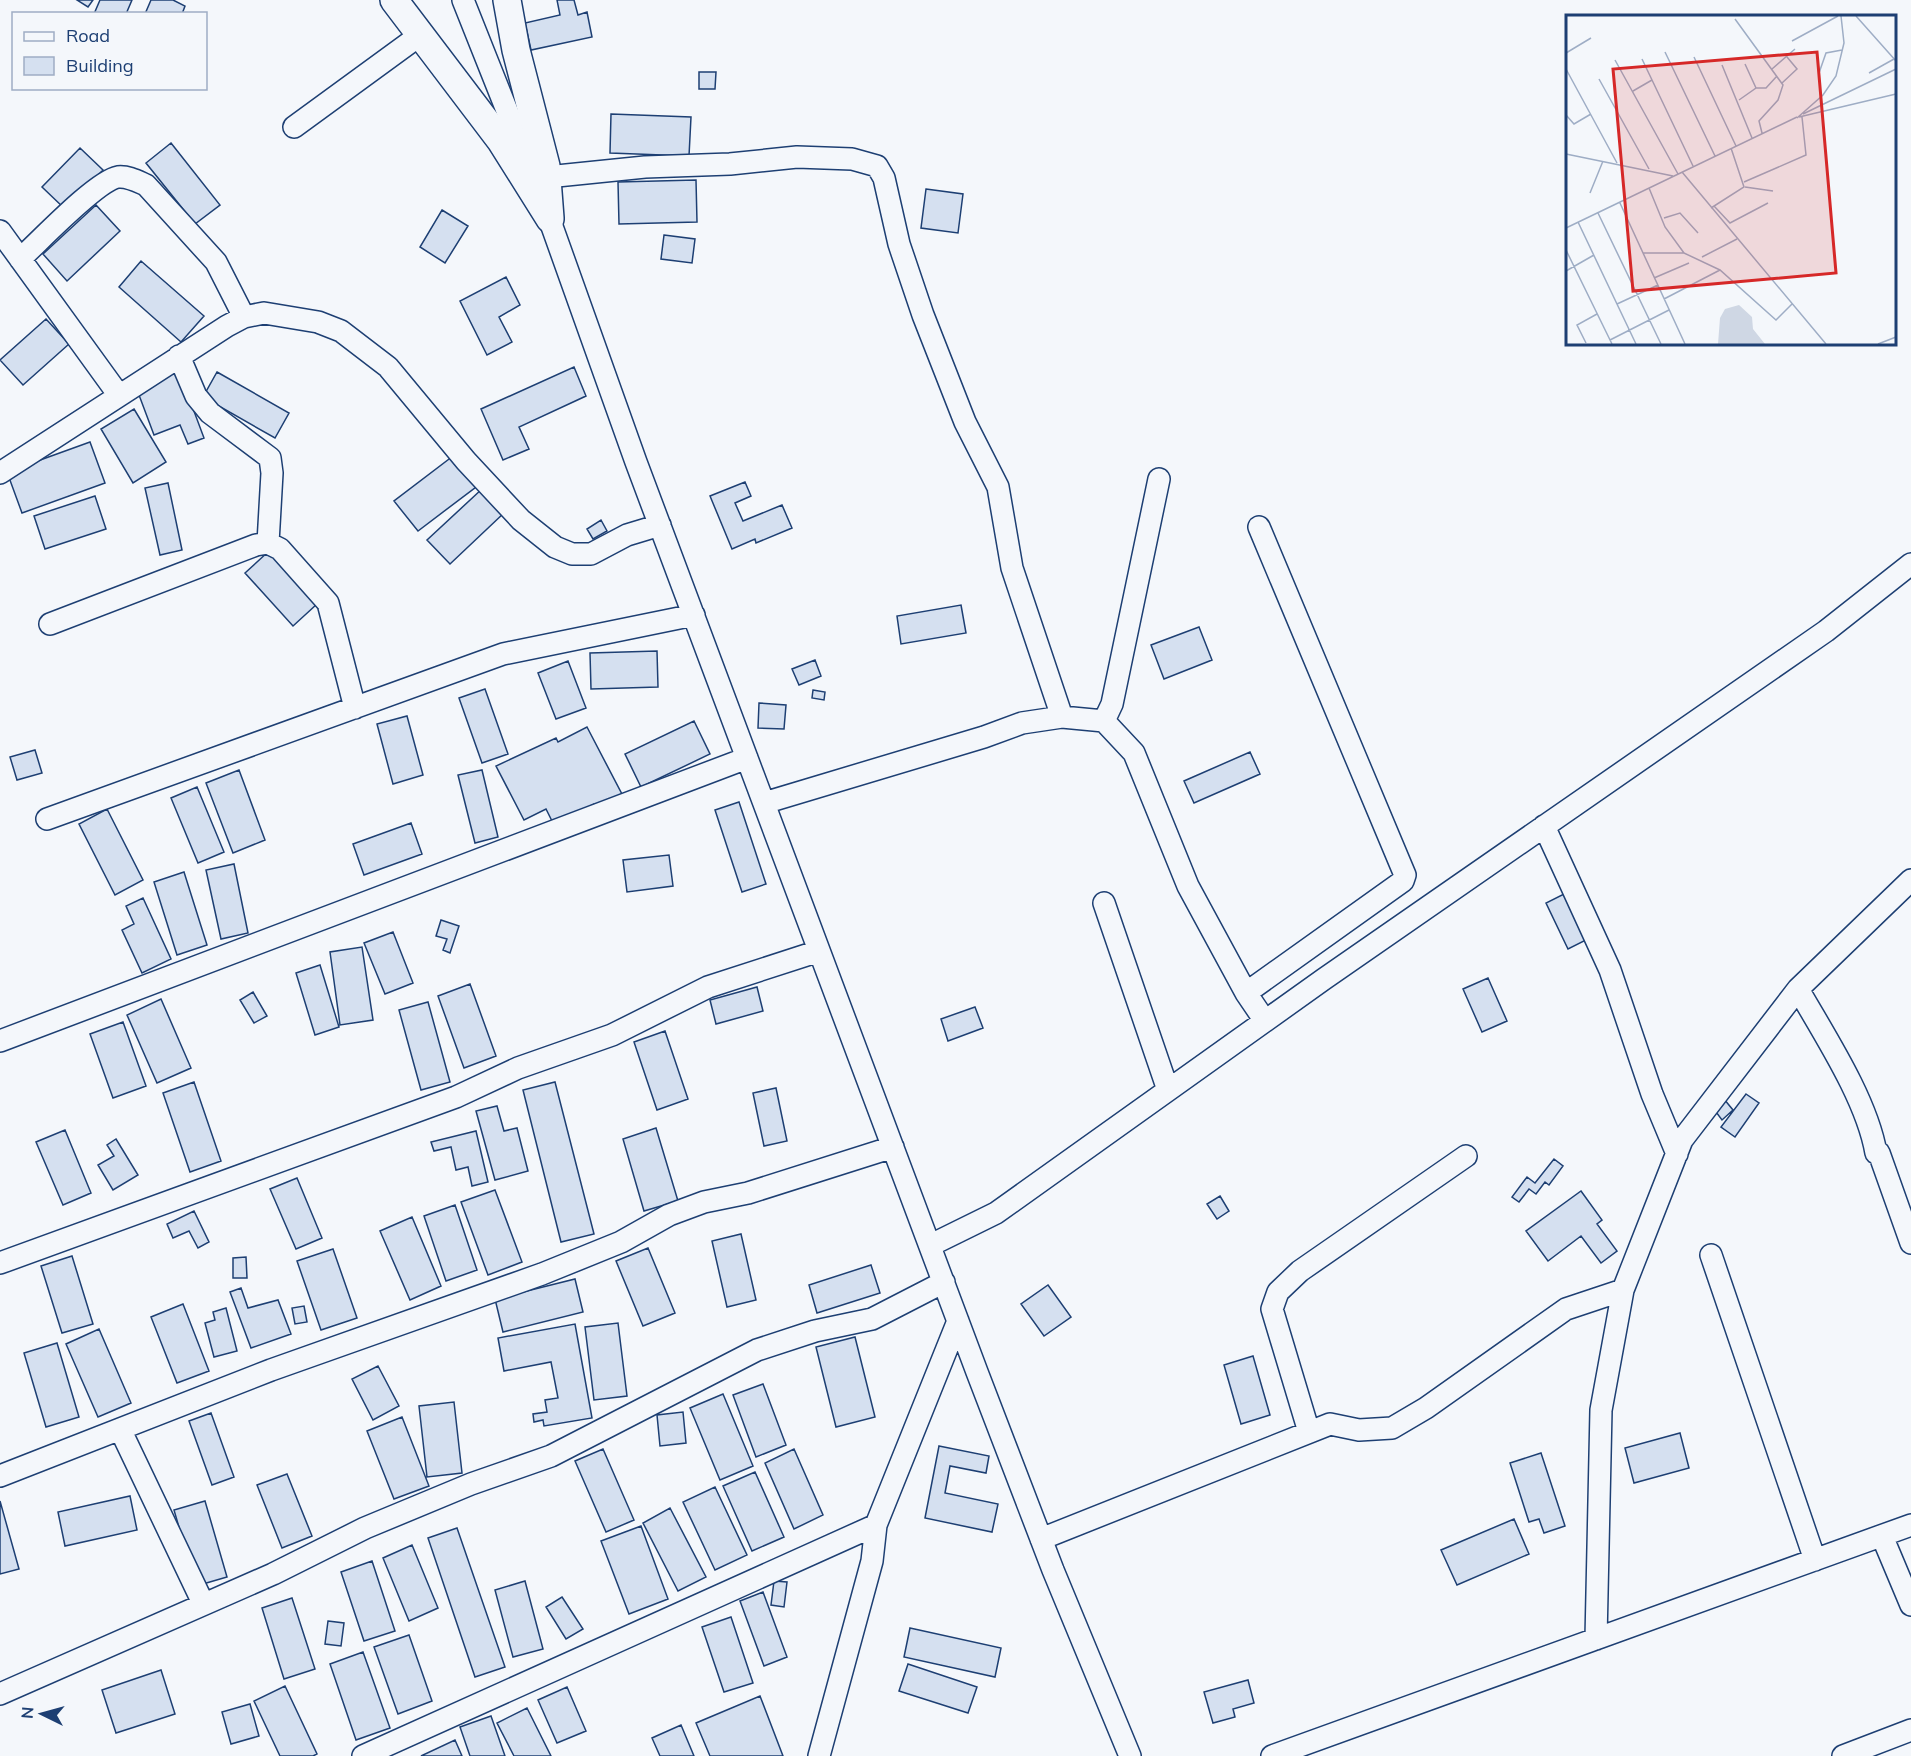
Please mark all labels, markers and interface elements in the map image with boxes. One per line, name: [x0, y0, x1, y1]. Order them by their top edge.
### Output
legend: [12, 12, 207, 90]
inset map: [1566, 15, 1896, 345]
text: Road: [66, 24, 110, 47]
text: Building: [66, 54, 134, 77]
north arrow: [12, 1684, 72, 1744]
text: N: [17, 1706, 38, 1720]

